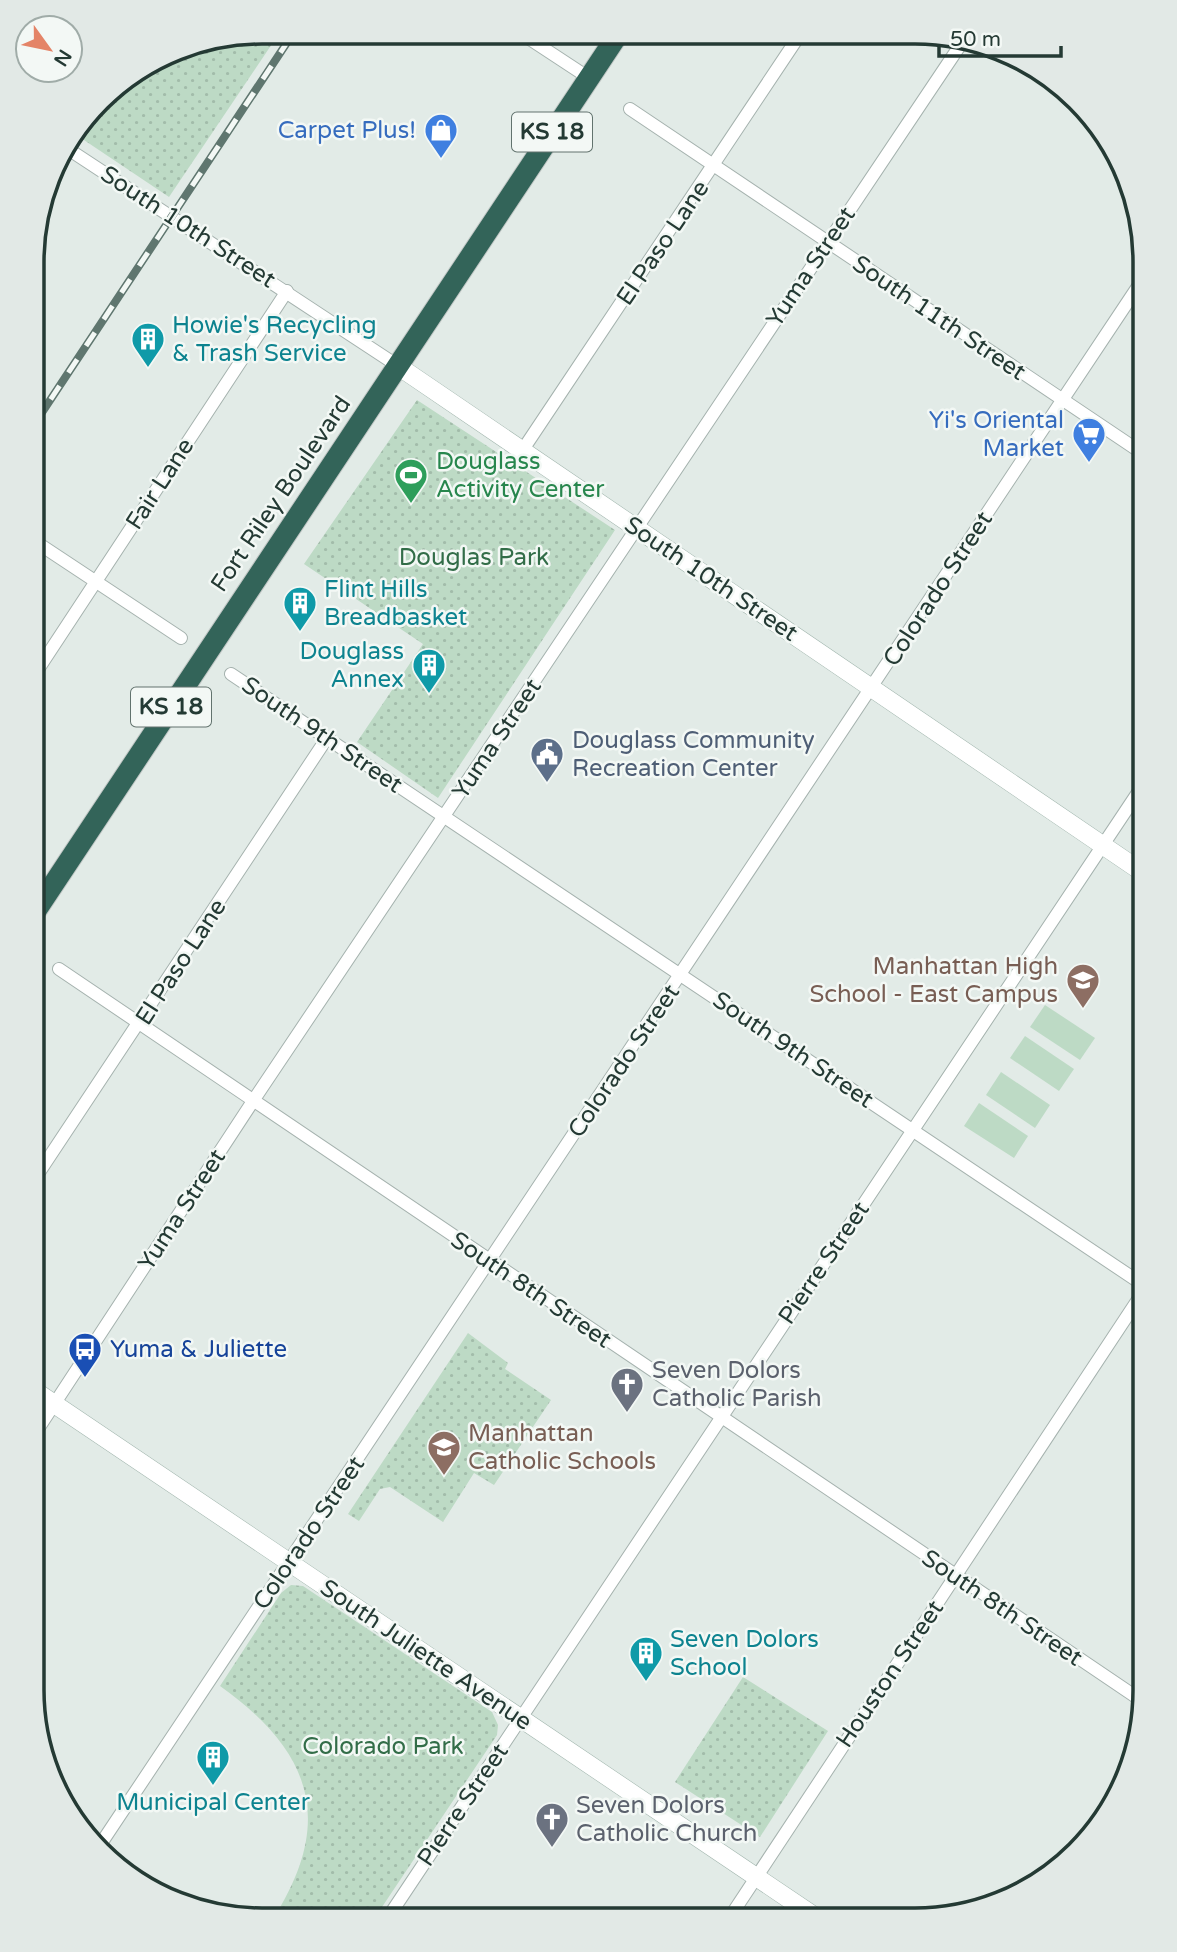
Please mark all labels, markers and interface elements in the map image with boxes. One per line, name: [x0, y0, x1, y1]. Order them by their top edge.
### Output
north arrow: [14, 14, 84, 84]
scale bar: [939, 14, 1062, 58]
text: 50 m: [950, 27, 1001, 52]
text: N: [49, 45, 76, 70]
shop icon: Carpet Plus!: [422, 111, 460, 160]
road number: KS 18: [512, 113, 592, 152]
place label: Carpet Plus!: [278, 116, 416, 145]
street label: South 10th Street: [95, 160, 281, 294]
street label: El Paso Lane: [611, 175, 715, 311]
street label: Yuma Street: [760, 201, 862, 333]
street label: South 11th Street: [847, 249, 1031, 387]
place label: Howie's Recycling & Trash Service: [172, 311, 377, 368]
building icon: Howie's Recycling & Trash Service: [129, 320, 167, 369]
street label: Fort Riley Boulevard: [205, 391, 357, 597]
place label: Yi's Oriental Market: [929, 406, 1064, 463]
supermarket icon: Yi's Oriental Market: [1070, 415, 1108, 464]
street label: Fair Lane: [120, 433, 200, 535]
place label: Douglass Activity Center: [436, 447, 605, 504]
sports icon: Douglass Activity Center: [392, 456, 430, 505]
street label: Colorado Street: [877, 506, 999, 672]
street label: South 10th Street: [619, 510, 803, 648]
park label: Douglas Park: [399, 543, 549, 572]
place label: Flint Hills Breadbasket: [324, 575, 467, 632]
building icon: Flint Hills Breadbasket: [281, 584, 319, 633]
place label: Douglass Annex: [300, 637, 404, 694]
building icon: Douglass Annex: [410, 646, 448, 695]
street label: South 9th Street: [236, 670, 408, 800]
street label: Yuma Street: [446, 673, 548, 805]
road number: KS 18: [131, 688, 211, 726]
place label: Douglass Community Recreation Center: [572, 726, 815, 783]
public building icon: Douglass Community Recreation Center: [528, 735, 566, 784]
street label: El Paso Lane: [130, 894, 232, 1030]
place label: Manhattan High School - East Campus: [809, 952, 1058, 1009]
school or university icon: Manhattan High School - East Campus: [1064, 961, 1102, 1010]
street label: Colorado Street: [562, 979, 686, 1143]
street label: South 9th Street: [707, 985, 879, 1115]
street label: Yuma Street: [132, 1144, 232, 1276]
street label: Pierre Street: [772, 1196, 876, 1330]
street label: South 8th Street: [445, 1225, 617, 1355]
bus stop icon: Yuma & Juliette: [66, 1330, 104, 1379]
place label: Yuma & Juliette: [110, 1335, 287, 1364]
place label: Seven Dolors Catholic Parish: [652, 1356, 822, 1413]
church icon: Seven Dolors Catholic Parish: [608, 1365, 646, 1414]
place label: Manhattan Catholic Schools: [468, 1419, 656, 1476]
school or university icon: Manhattan Catholic Schools: [425, 1428, 463, 1477]
street label: Colorado Street: [247, 1451, 371, 1615]
street label: South 8th Street: [916, 1543, 1088, 1673]
street label: South Juliette Avenue: [315, 1573, 537, 1737]
street label: Houston Street: [830, 1595, 950, 1753]
place label: Seven Dolors School: [670, 1625, 819, 1682]
building icon: Seven Dolors School: [627, 1634, 665, 1683]
park label: Colorado Park: [302, 1732, 464, 1761]
building icon: Municipal Center: [194, 1738, 232, 1787]
street label: Pierre Street: [411, 1738, 515, 1872]
place label: Municipal Center: [116, 1788, 311, 1817]
place label: Seven Dolors Catholic Church: [576, 1791, 757, 1848]
church icon: Seven Dolors Catholic Church: [533, 1800, 571, 1849]

